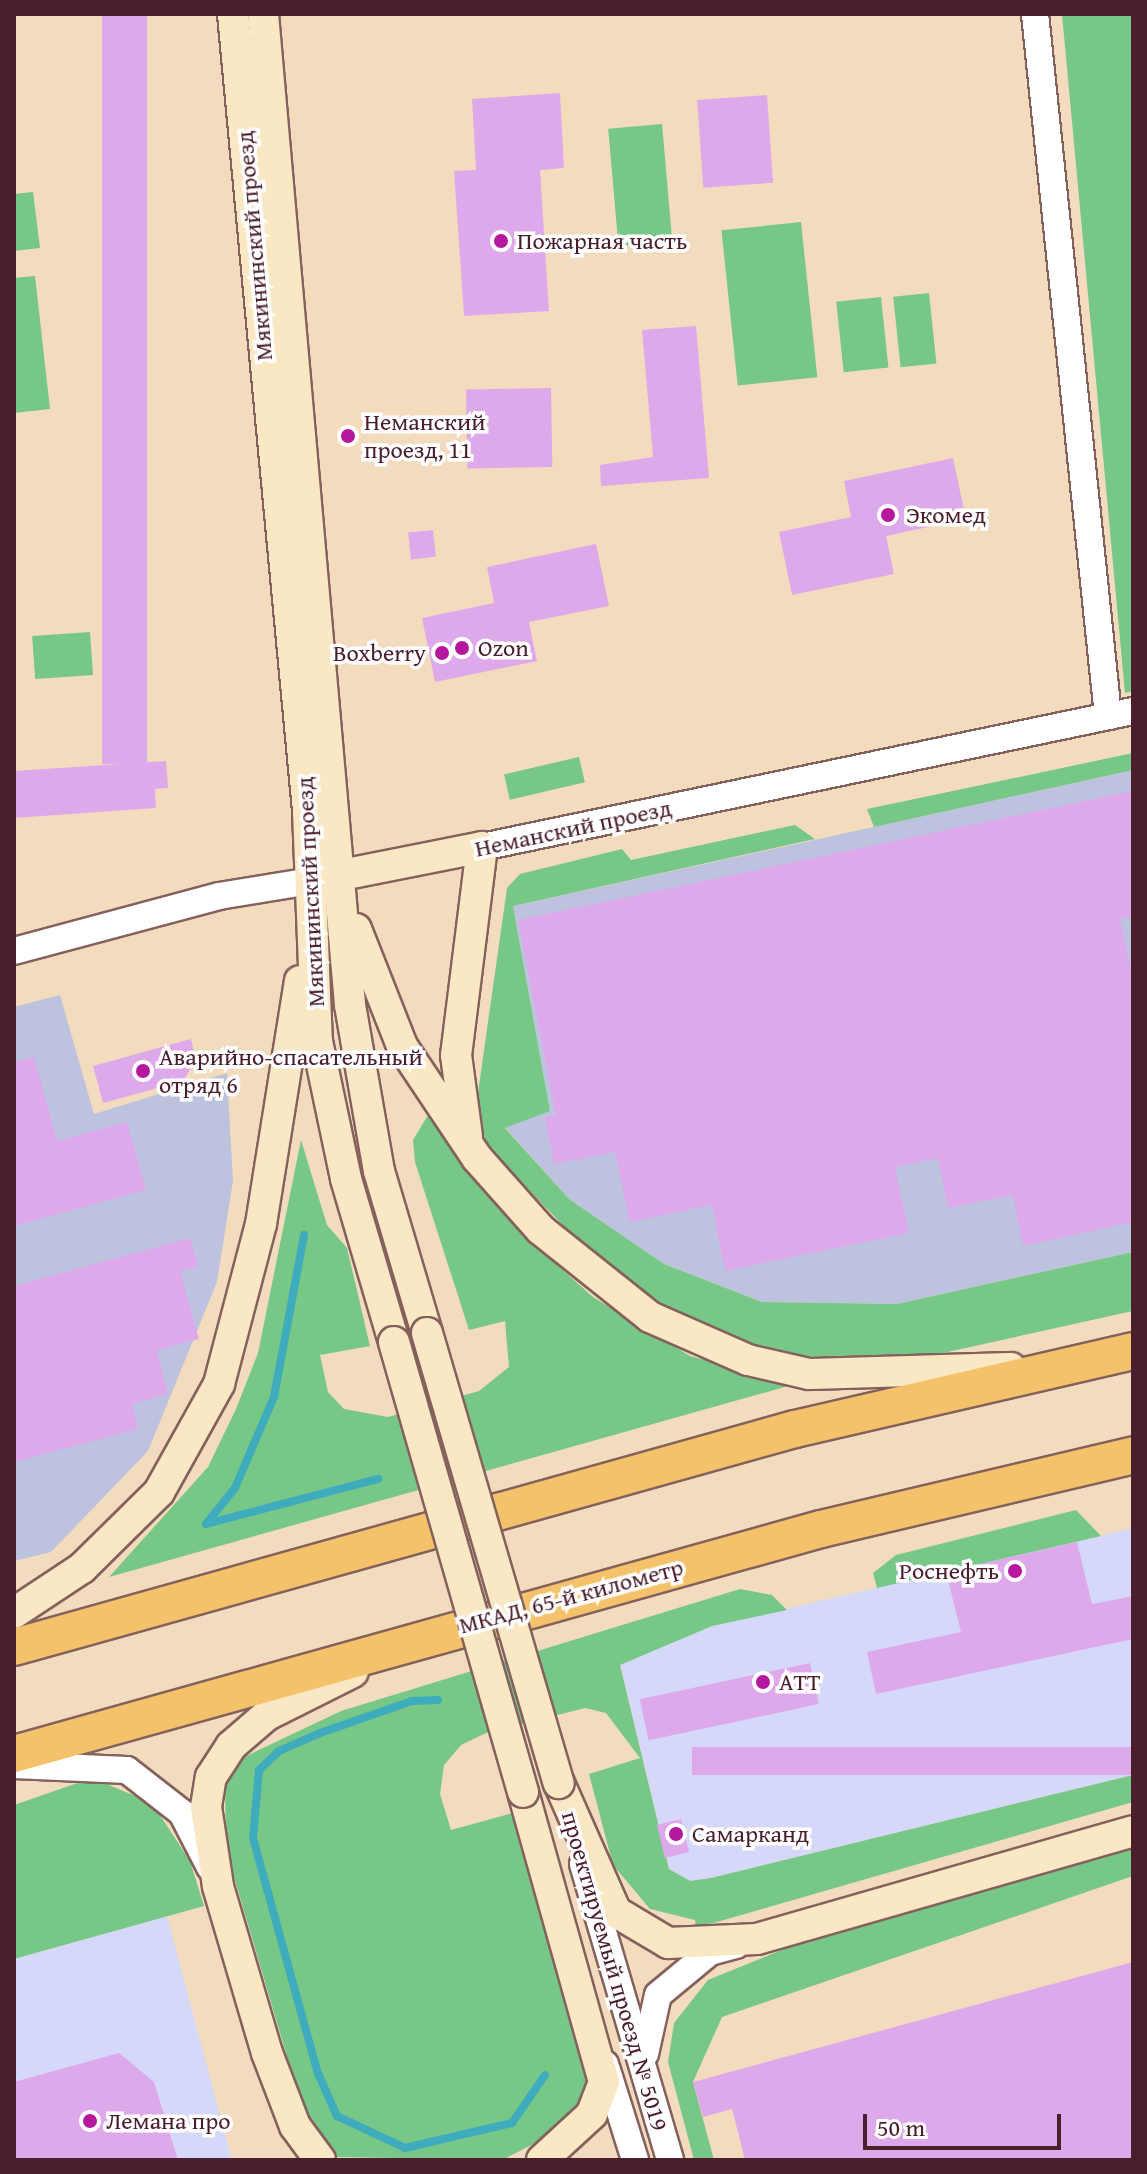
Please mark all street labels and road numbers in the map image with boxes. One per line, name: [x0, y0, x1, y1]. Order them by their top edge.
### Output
street label: Мякининский проезд: [230, 130, 278, 362]
street label: Мякининский проезд: [290, 776, 330, 1008]
street label: Неманский проезд: [472, 793, 674, 863]
street label: МКАД, 65-й километр: [456, 1552, 686, 1640]
street label: проектируемый проезд № 5019: [556, 1808, 674, 2134]

